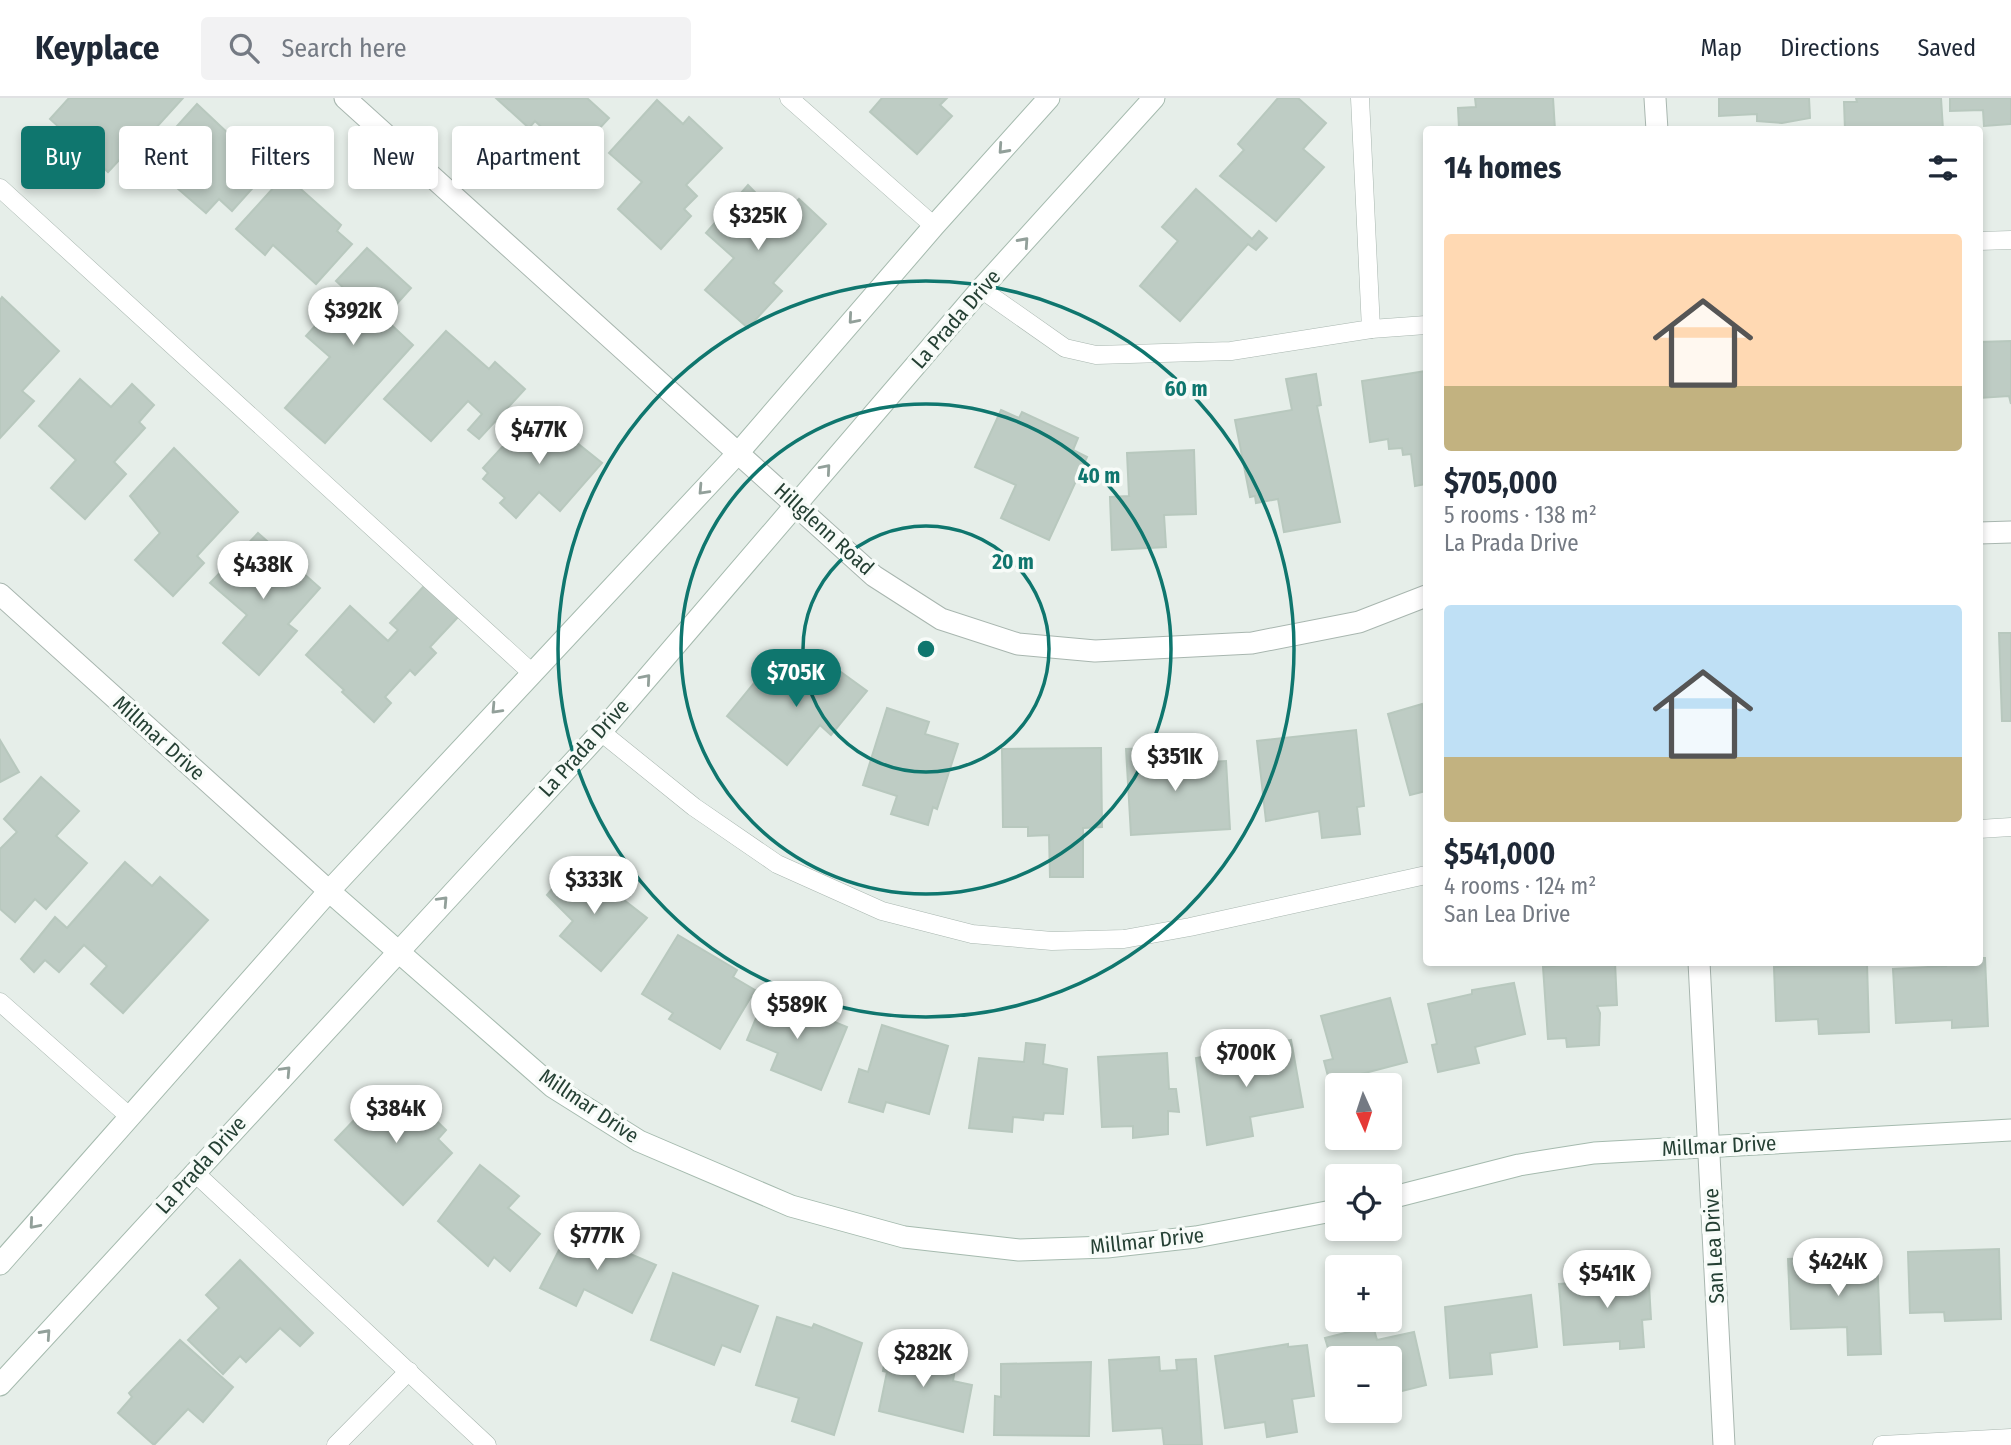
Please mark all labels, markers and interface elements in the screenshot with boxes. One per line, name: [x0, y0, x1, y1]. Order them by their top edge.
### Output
search box: [201, 17, 691, 80]
text: Keyplace: [35, 28, 159, 68]
icon: search: [225, 29, 263, 67]
text: Search here: [281, 33, 407, 64]
text: Map: [1701, 34, 1742, 62]
text: Directions: [1780, 34, 1879, 62]
text: Saved: [1917, 34, 1976, 62]
chip: Buy: [21, 126, 105, 189]
chip: Rent: [119, 126, 212, 189]
chip: Filters: [226, 126, 334, 189]
chip: New: [348, 126, 438, 189]
chip: Apartment: [452, 126, 604, 189]
one-way arrow: [999, 141, 1012, 154]
icon: filters: [1924, 149, 1962, 187]
text: 14 homes: [1444, 150, 1561, 186]
pin: $325K: [709, 192, 807, 252]
text: $325K: [729, 201, 787, 229]
one-way arrow: [1015, 237, 1028, 250]
street label: La Prada Drive: [906, 264, 1006, 374]
icon: home: [1640, 280, 1766, 406]
pin: $392K: [304, 288, 402, 347]
text: $392K: [324, 296, 382, 324]
one-way arrow: [849, 311, 861, 324]
text: 60 m: [1165, 376, 1207, 402]
pin: $477K: [490, 406, 588, 466]
text: $477K: [511, 415, 567, 443]
text: 40 m: [1078, 463, 1120, 489]
one-way arrow: [818, 465, 830, 478]
text: $705,000: [1444, 465, 1558, 501]
street label: Hillglenn Road: [769, 477, 879, 581]
one-way arrow: [698, 482, 711, 495]
text: 5 rooms · 138 m²: [1444, 501, 1597, 529]
text: La Prada Drive: [1444, 529, 1579, 557]
pin: $438K: [214, 542, 312, 601]
text: 20 m: [991, 549, 1034, 575]
text: $438K: [233, 550, 293, 578]
centre of rings: [914, 637, 938, 661]
pin: $705K: [747, 650, 845, 709]
icon: home: [1640, 651, 1766, 777]
text: $705K: [767, 658, 825, 686]
one-way arrow: [638, 674, 650, 687]
street label: Millmar Drive: [108, 690, 210, 786]
street label: La Prada Drive: [533, 694, 635, 802]
one-way arrow: [492, 701, 505, 714]
pin: $351K: [1126, 734, 1224, 793]
text: $351K: [1147, 742, 1203, 770]
text: $541,000: [1444, 836, 1555, 872]
pin: $333K: [545, 856, 643, 916]
text: $333K: [565, 865, 623, 893]
text: 4 rooms · 124 m²: [1444, 872, 1596, 900]
one-way arrow: [435, 896, 447, 909]
text: San Lea Drive: [1444, 900, 1570, 928]
pin: $589K: [748, 982, 846, 1041]
text: $589K: [767, 990, 827, 1018]
pin: $700K: [1197, 1030, 1295, 1089]
text: $700K: [1216, 1038, 1276, 1066]
street label: Millmar Drive: [534, 1063, 644, 1149]
one-way arrow: [278, 1066, 291, 1079]
north arrow: [1325, 1073, 1402, 1150]
map controls: [1325, 1073, 1402, 1423]
pin: $384K: [347, 1086, 445, 1145]
text: $384K: [366, 1094, 426, 1122]
street label: La Prada Drive: [150, 1111, 252, 1219]
street label: Millmar Drive: [1661, 1130, 1777, 1162]
button: locate: [1325, 1164, 1402, 1241]
street label: San Lea Drive: [1698, 1188, 1730, 1304]
pin: $777K: [548, 1212, 646, 1272]
one-way arrow: [30, 1216, 42, 1229]
text: $777K: [570, 1221, 624, 1249]
street label: Millmar Drive: [1089, 1222, 1205, 1260]
pin: $424K: [1789, 1238, 1887, 1298]
text: $424K: [1809, 1247, 1867, 1275]
pin: $541K: [1558, 1250, 1656, 1310]
button: +: [1325, 1255, 1402, 1332]
text: $541K: [1579, 1259, 1635, 1287]
one-way arrow: [38, 1329, 50, 1342]
pin: $282K: [874, 1330, 972, 1389]
text: $282K: [894, 1338, 952, 1366]
button: −: [1325, 1346, 1402, 1423]

